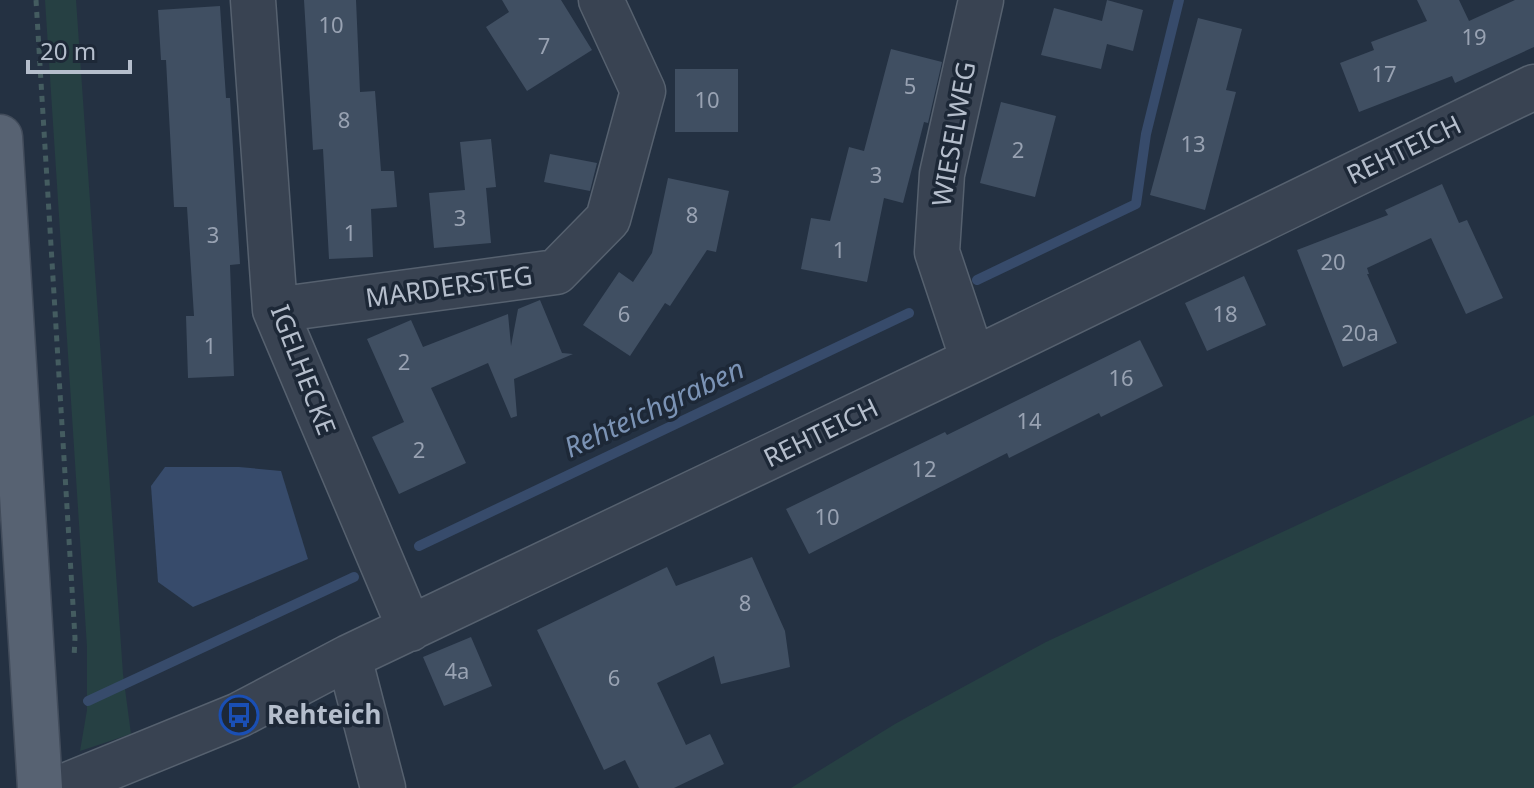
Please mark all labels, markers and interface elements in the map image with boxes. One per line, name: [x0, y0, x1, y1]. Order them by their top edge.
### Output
house number: 10: [318, 9, 344, 39]
house number: 19: [1461, 21, 1487, 51]
scale bar: [28, 24, 130, 74]
house number: 7: [538, 30, 550, 60]
text: 20 m: [40, 34, 96, 67]
street label: WIESELWEG: [923, 58, 983, 209]
house number: 17: [1371, 58, 1397, 88]
house number: 5: [904, 70, 916, 100]
house number: 10: [694, 84, 720, 114]
house number: 8: [338, 104, 350, 134]
street label: REHTEICH: [1340, 106, 1467, 192]
house number: 13: [1180, 128, 1206, 158]
house number: 2: [1012, 134, 1024, 164]
house number: 3: [870, 159, 882, 189]
house number: 8: [686, 199, 698, 229]
house number: 3: [454, 202, 466, 232]
house number: 1: [344, 217, 356, 247]
house number: 3: [207, 219, 219, 249]
house number: 1: [833, 234, 845, 264]
house number: 20: [1320, 246, 1346, 276]
street label: MARDERSTEG: [363, 256, 535, 316]
house number: 6: [618, 298, 630, 328]
house number: 18: [1212, 298, 1238, 328]
street label: IGELHECKE: [263, 299, 345, 440]
house number: 20a: [1341, 317, 1379, 347]
house number: 1: [204, 330, 216, 360]
house number: 2: [398, 346, 410, 376]
water label: Rehteichgraben: [557, 349, 750, 465]
house number: 16: [1108, 362, 1134, 392]
street label: REHTEICH: [757, 389, 884, 475]
house number: 14: [1016, 405, 1042, 435]
house number: 2: [413, 434, 425, 464]
house number: 12: [911, 453, 937, 483]
house number: 10: [814, 501, 840, 531]
house number: 8: [739, 587, 751, 617]
house number: 4a: [445, 655, 469, 685]
house number: 6: [608, 662, 620, 692]
bus stop icon: Rehteich: [218, 694, 260, 736]
place label: Rehteich: [267, 696, 381, 732]

